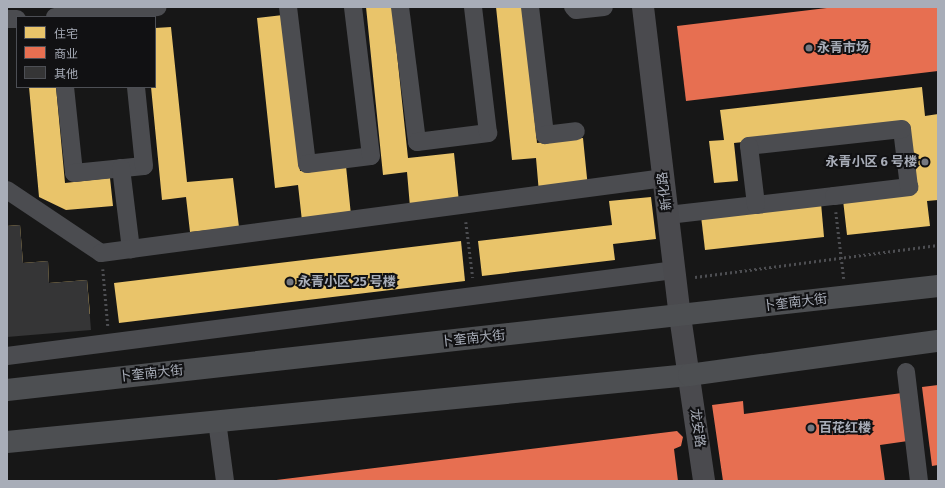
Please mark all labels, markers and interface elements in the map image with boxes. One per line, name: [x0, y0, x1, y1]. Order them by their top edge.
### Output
legend: [16, 16, 156, 88]
text: 住宅: [54, 27, 78, 41]
place label: 永青市场: [817, 40, 869, 56]
marker: 永青市场: [804, 43, 814, 53]
text: 商业: [54, 47, 78, 61]
text: 其他: [54, 67, 78, 81]
place label: 永青小区 6 号楼: [826, 154, 917, 170]
marker: 永青小区 6 号楼: [920, 157, 930, 167]
street label: 新化路: [655, 171, 675, 211]
place label: 永青小区 25 号楼: [298, 274, 396, 290]
marker: 永青小区 25 号楼: [285, 277, 295, 287]
street label: 卜奎南大街: [762, 291, 828, 315]
street label: 卜奎南大街: [440, 328, 506, 350]
street label: 卜奎南大街: [118, 363, 184, 385]
street label: 龙安路: [687, 408, 707, 448]
place label: 百花红楼: [819, 420, 871, 436]
marker: 百花红楼: [806, 423, 816, 433]

